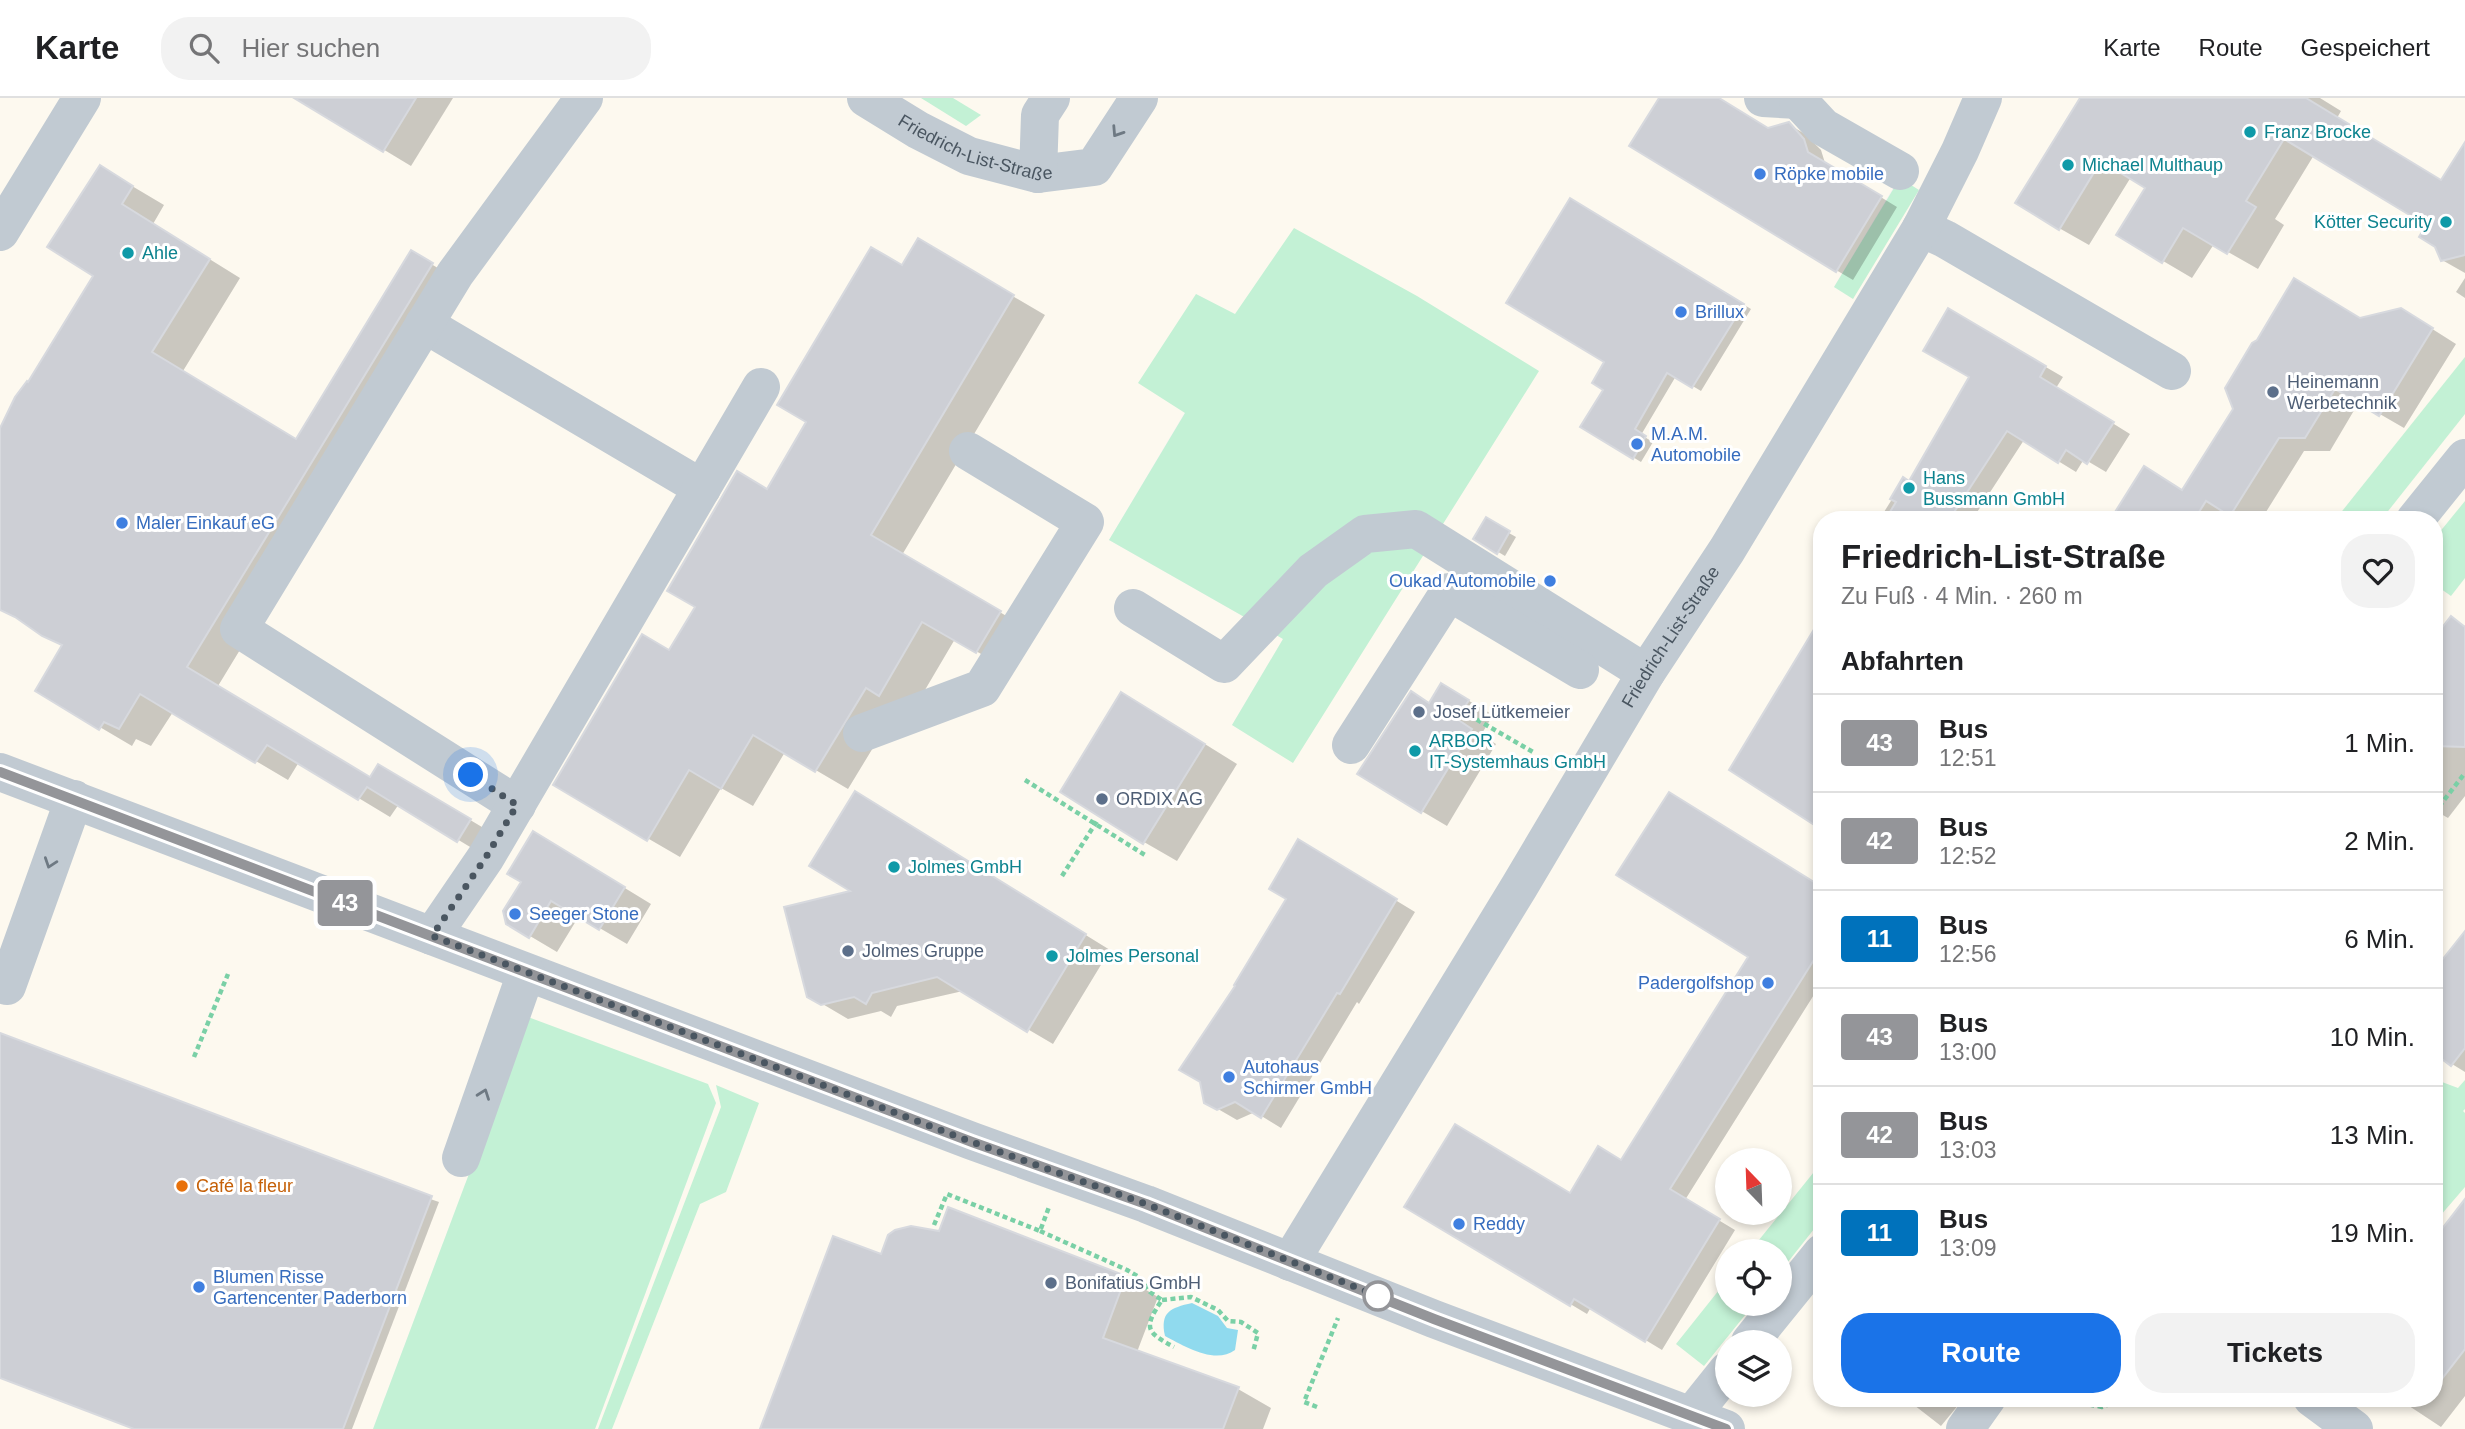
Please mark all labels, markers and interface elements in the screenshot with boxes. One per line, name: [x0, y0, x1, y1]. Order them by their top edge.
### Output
search box: [161, 17, 651, 80]
text: Karte: [35, 29, 119, 66]
icon: search: [185, 29, 223, 67]
text: Hier suchen: [241, 33, 380, 63]
text: Karte: [2103, 34, 2161, 61]
text: Route: [2199, 34, 2263, 61]
text: Gespeichert: [2301, 34, 2430, 61]
street label: Friedrich-List-Straße: [895, 110, 1054, 185]
place label: Franz Brocke: [2264, 122, 2371, 142]
marker: Franz Brocke: [2242, 124, 2258, 140]
one-way arrow: [1112, 125, 1125, 138]
place label: Michael Multhaup: [2082, 155, 2223, 175]
marker: Michael Multhaup: [2060, 157, 2076, 173]
place label: Röpke mobile: [1774, 164, 1884, 184]
marker: Röpke mobile: [1752, 166, 1768, 182]
place label: Kötter Security: [2314, 212, 2432, 232]
marker: Kötter Security: [2438, 214, 2454, 230]
place label: Ahle: [142, 243, 178, 263]
marker: Ahle: [120, 245, 136, 261]
place label: Brillux: [1695, 302, 1744, 322]
marker: Brillux: [1673, 304, 1689, 320]
place label: Heinemann Werbetechnik: [2287, 372, 2398, 413]
marker: Heinemann Werbetechnik: [2265, 384, 2281, 400]
place label: M.A.M. Automobile: [1651, 424, 1741, 465]
marker: M.A.M. Automobile: [1629, 436, 1645, 452]
place label: Hans Bussmann GmbH: [1923, 468, 2065, 509]
marker: Hans Bussmann GmbH: [1901, 480, 1917, 496]
place label: Maler Einkauf eG: [136, 513, 275, 533]
marker: Maler Einkauf eG: [114, 515, 130, 531]
button: heart: [2341, 534, 2415, 608]
text: Friedrich-List-Straße: [1841, 538, 2166, 575]
street label: Friedrich-List-Straße: [1618, 562, 1724, 711]
place label: Oukad Automobile: [1389, 571, 1536, 591]
marker: Oukad Automobile: [1542, 573, 1558, 589]
text: Zu Fuß · 4 Min. · 260 m: [1841, 583, 2083, 609]
text: Abfahrten: [1841, 646, 1964, 676]
place label: Josef Lütkemeier: [1433, 702, 1570, 722]
marker: Josef Lütkemeier: [1411, 704, 1427, 720]
text: Bus: [1939, 714, 1988, 744]
text: 1 Min.: [2344, 728, 2415, 758]
text: 43: [1866, 729, 1893, 756]
place label: ARBOR IT-Systemhaus GmbH: [1429, 731, 1606, 772]
marker: ARBOR IT-Systemhaus GmbH: [1407, 743, 1423, 759]
text: 12:51: [1939, 745, 1997, 771]
your location: [453, 757, 488, 792]
place label: ORDIX AG: [1116, 789, 1203, 809]
marker: ORDIX AG: [1094, 791, 1110, 807]
text: Bus: [1939, 812, 1988, 842]
text: 2 Min.: [2344, 826, 2415, 856]
text: 42: [1866, 827, 1893, 854]
text: 12:52: [1939, 843, 1997, 869]
one-way arrow: [44, 856, 58, 869]
place label: Jolmes GmbH: [908, 857, 1022, 877]
marker: Jolmes GmbH: [886, 859, 902, 875]
line badge: 43: [314, 880, 376, 926]
text: 43: [332, 889, 358, 916]
place label: Seeger Stone: [529, 904, 639, 924]
marker: Seeger Stone: [507, 906, 523, 922]
text: Bus: [1939, 910, 1988, 940]
text: 6 Min.: [2344, 924, 2415, 954]
text: 11: [1867, 925, 1892, 952]
place label: Jolmes Gruppe: [862, 941, 984, 961]
text: 12:56: [1939, 941, 1997, 967]
marker: Jolmes Gruppe: [840, 943, 856, 959]
place label: Jolmes Personal: [1066, 946, 1199, 966]
marker: Jolmes Personal: [1044, 948, 1060, 964]
place label: Padergolfshop: [1638, 973, 1754, 993]
marker: Padergolfshop: [1760, 975, 1776, 991]
text: Bus: [1939, 1008, 1988, 1038]
text: 10 Min.: [2330, 1022, 2415, 1052]
text: 43: [1866, 1023, 1893, 1050]
text: 13:00: [1939, 1039, 1997, 1065]
place label: Autohaus Schirmer GmbH: [1243, 1057, 1372, 1098]
marker: Autohaus Schirmer GmbH: [1221, 1069, 1237, 1085]
one-way arrow: [476, 1088, 490, 1100]
text: Bus: [1939, 1106, 1988, 1136]
text: 13 Min.: [2330, 1120, 2415, 1150]
text: 42: [1866, 1121, 1893, 1148]
text: 13:03: [1939, 1137, 1997, 1163]
north arrow: [1715, 1148, 1792, 1225]
map controls: [1715, 1148, 1792, 1407]
place label: Café la fleur: [196, 1176, 293, 1196]
marker: Café la fleur: [174, 1178, 190, 1194]
text: Bus: [1939, 1204, 1988, 1234]
place label: Reddy: [1473, 1214, 1525, 1234]
marker: Reddy: [1451, 1216, 1467, 1232]
text: 19 Min.: [2330, 1218, 2415, 1248]
text: 11: [1867, 1219, 1892, 1246]
text: 13:09: [1939, 1235, 1997, 1261]
button: locate: [1715, 1239, 1792, 1316]
place label: Blumen Risse Gartencenter Paderborn: [213, 1267, 407, 1308]
place label: Bonifatius GmbH: [1065, 1273, 1201, 1293]
marker: Bonifatius GmbH: [1043, 1275, 1059, 1291]
marker: Blumen Risse Gartencenter Paderborn: [191, 1279, 207, 1295]
unlabelled marker: [1363, 1281, 1393, 1311]
button: Route: [1841, 1313, 2121, 1393]
button: Tickets: [2135, 1313, 2415, 1393]
button: layers: [1715, 1330, 1792, 1407]

